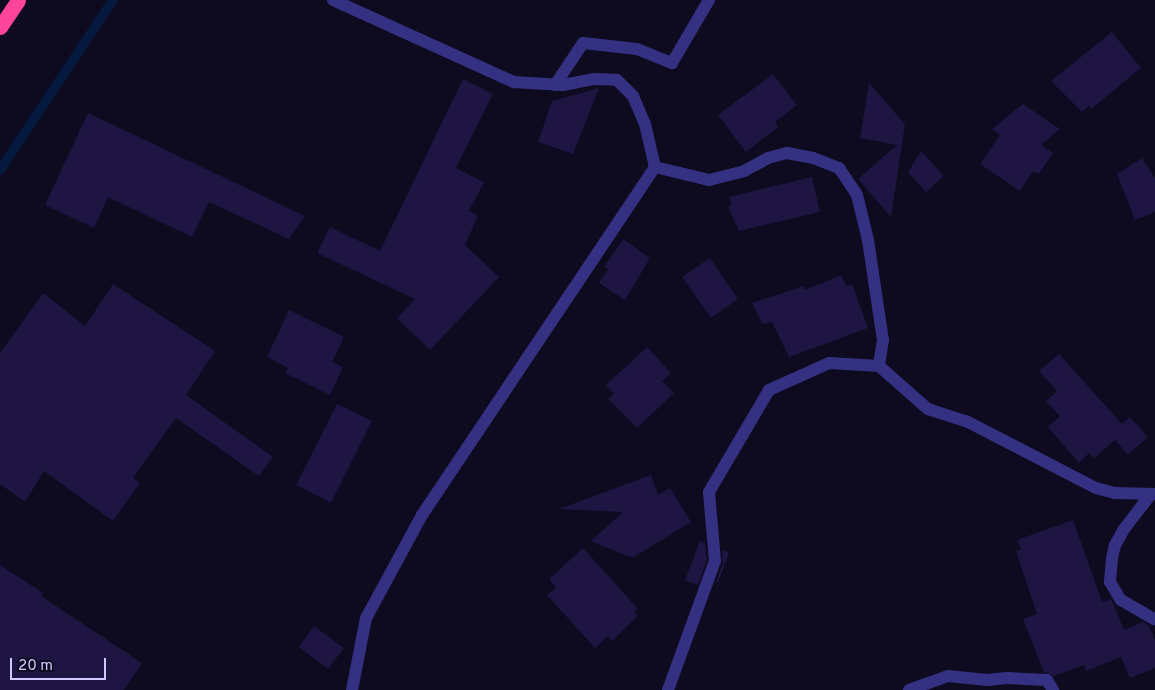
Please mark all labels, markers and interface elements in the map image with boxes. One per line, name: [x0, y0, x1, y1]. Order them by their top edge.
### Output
scale bar: [12, 648, 109, 680]
text: 20 m: [18, 657, 53, 676]

